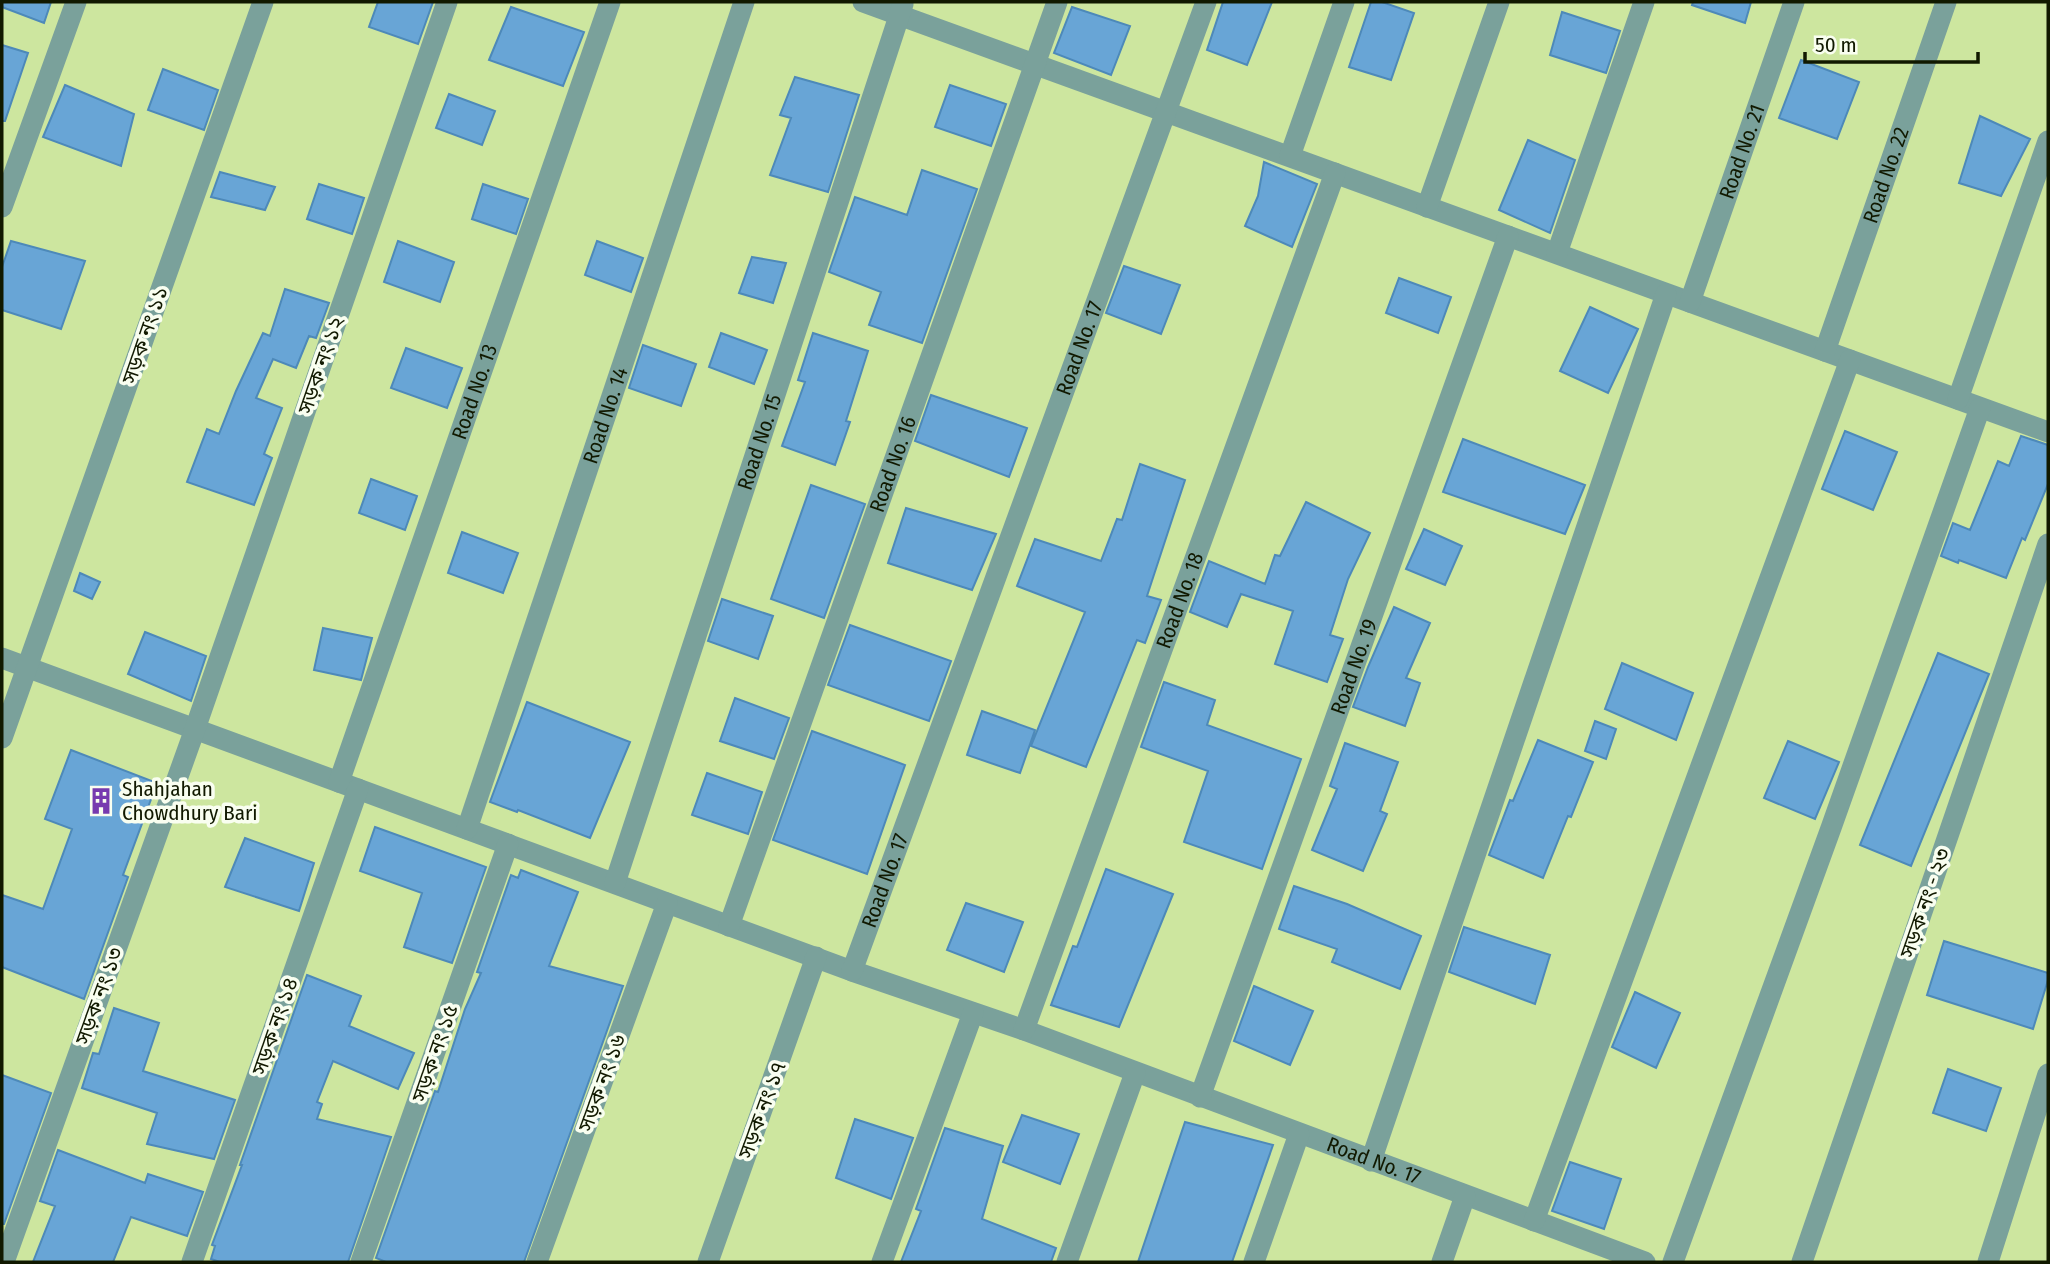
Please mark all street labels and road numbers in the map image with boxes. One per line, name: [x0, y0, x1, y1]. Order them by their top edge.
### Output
street label: Road No. 21: [1714, 101, 1770, 203]
street label: Road No. 22: [1857, 124, 1915, 227]
street label: সড়ক নং ১১: [116, 283, 174, 388]
street label: Road No. 17: [1050, 298, 1109, 399]
street label: সড়ক নং ১২: [292, 312, 350, 418]
street label: Road No. 13: [446, 341, 503, 443]
street label: Road No. 14: [577, 364, 634, 467]
street label: Road No. 15: [732, 391, 787, 493]
street label: Road No. 16: [864, 413, 922, 516]
street label: Road No. 18: [1151, 549, 1209, 652]
street label: Road No. 19: [1325, 615, 1383, 718]
street label: Road No. 17: [856, 830, 914, 931]
street label: সড়ক নং - ২৩: [1894, 845, 1956, 962]
street label: সড়ক নং ১৩: [69, 944, 129, 1049]
street label: সড়ক নং ১৪: [246, 974, 304, 1079]
street label: সড়ক নং ১৫: [406, 1001, 464, 1106]
street label: সড়ক নং ১৬: [572, 1031, 632, 1136]
street label: সড়ক নং ১৭: [732, 1058, 792, 1163]
street label: Road No. 17: [1323, 1131, 1424, 1190]

